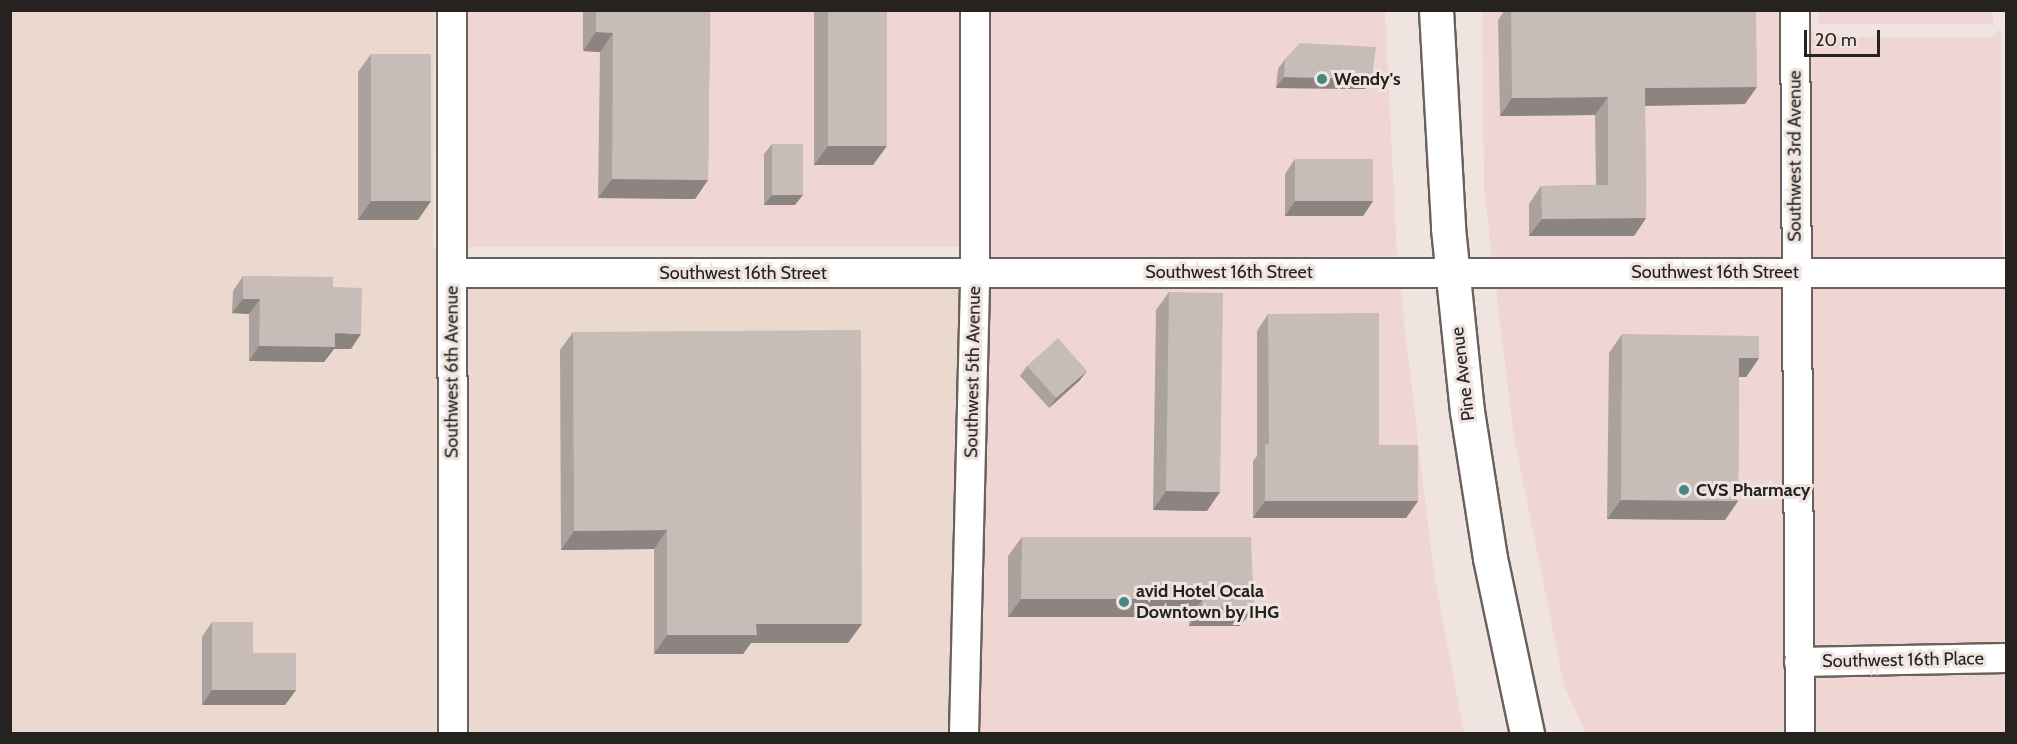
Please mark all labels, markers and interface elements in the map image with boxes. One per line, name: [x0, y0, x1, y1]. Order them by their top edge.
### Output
scale bar: [1807, 18, 1884, 56]
text: 20 m: [1815, 29, 1857, 51]
place label: Wendy's: [1334, 68, 1401, 90]
street label: Southwest 3rd Avenue: [1784, 70, 1806, 242]
marker: Wendy's: [1315, 72, 1329, 86]
street label: Southwest 16th Street: [1145, 261, 1313, 283]
street label: Southwest 16th Street: [1631, 261, 1799, 283]
street label: Southwest 16th Street: [659, 262, 827, 284]
street label: Southwest 6th Avenue: [441, 286, 463, 458]
street label: Southwest 5th Avenue: [961, 286, 985, 458]
street label: Pine Avenue: [1447, 326, 1479, 422]
place label: CVS Pharmacy: [1696, 479, 1810, 501]
marker: CVS Pharmacy: [1677, 483, 1691, 497]
place label: avid Hotel Ocala Downtown by IHG: [1136, 581, 1279, 624]
marker: avid Hotel Ocala Downtown by IHG: [1117, 595, 1131, 609]
street label: Southwest 16th Place: [1822, 648, 1984, 672]

